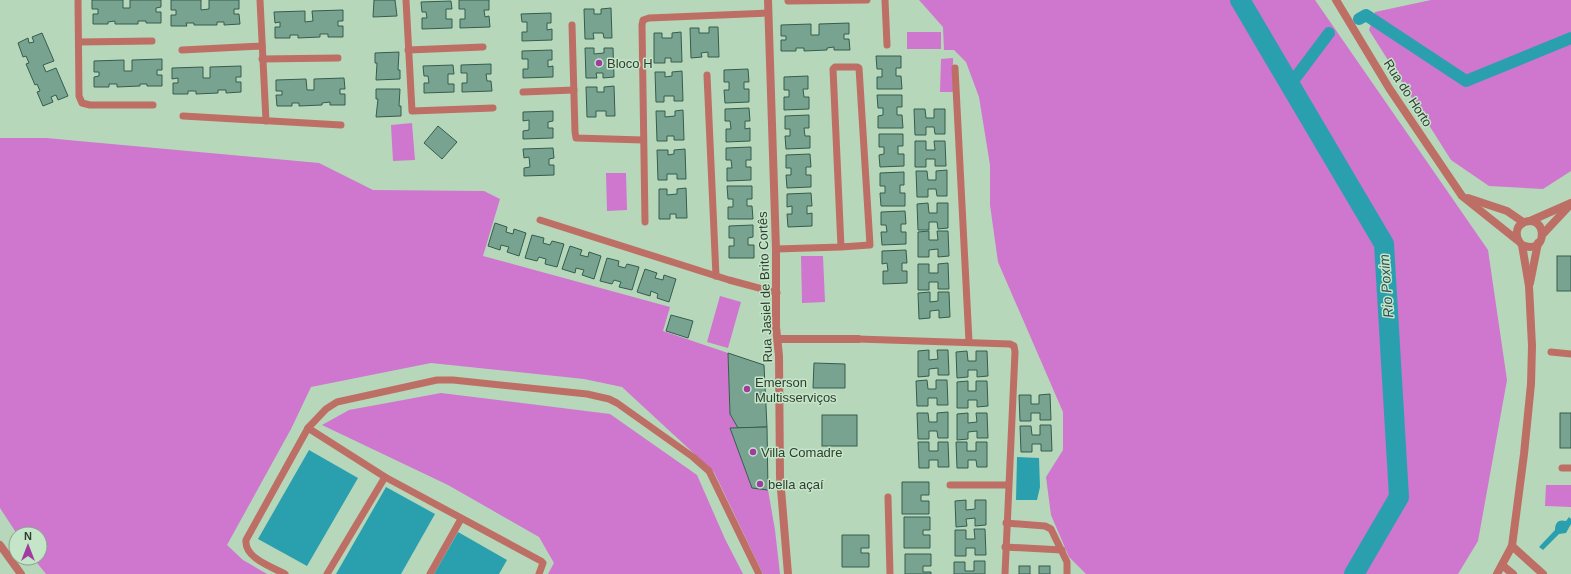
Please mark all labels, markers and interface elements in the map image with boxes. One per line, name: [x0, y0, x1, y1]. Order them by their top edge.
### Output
place label: Bloco H: [607, 56, 653, 71]
street label: Rua do Horto: [1381, 56, 1435, 130]
marker: Bloco H: [594, 58, 604, 68]
street label: Rua Jasiel de Brito Cortês: [755, 211, 775, 363]
water label: Rio Poxim: [1376, 253, 1396, 318]
place label: Emerson Multisserviços: [755, 375, 837, 405]
marker: Emerson Multisserviços: [742, 384, 752, 394]
place label: Villa Comadre: [761, 445, 842, 460]
marker: Villa Comadre: [748, 447, 758, 457]
place label: bella açaí: [768, 477, 824, 492]
marker: bella açaí: [755, 479, 765, 489]
north arrow: [8, 526, 48, 566]
text: N: [24, 530, 32, 542]

